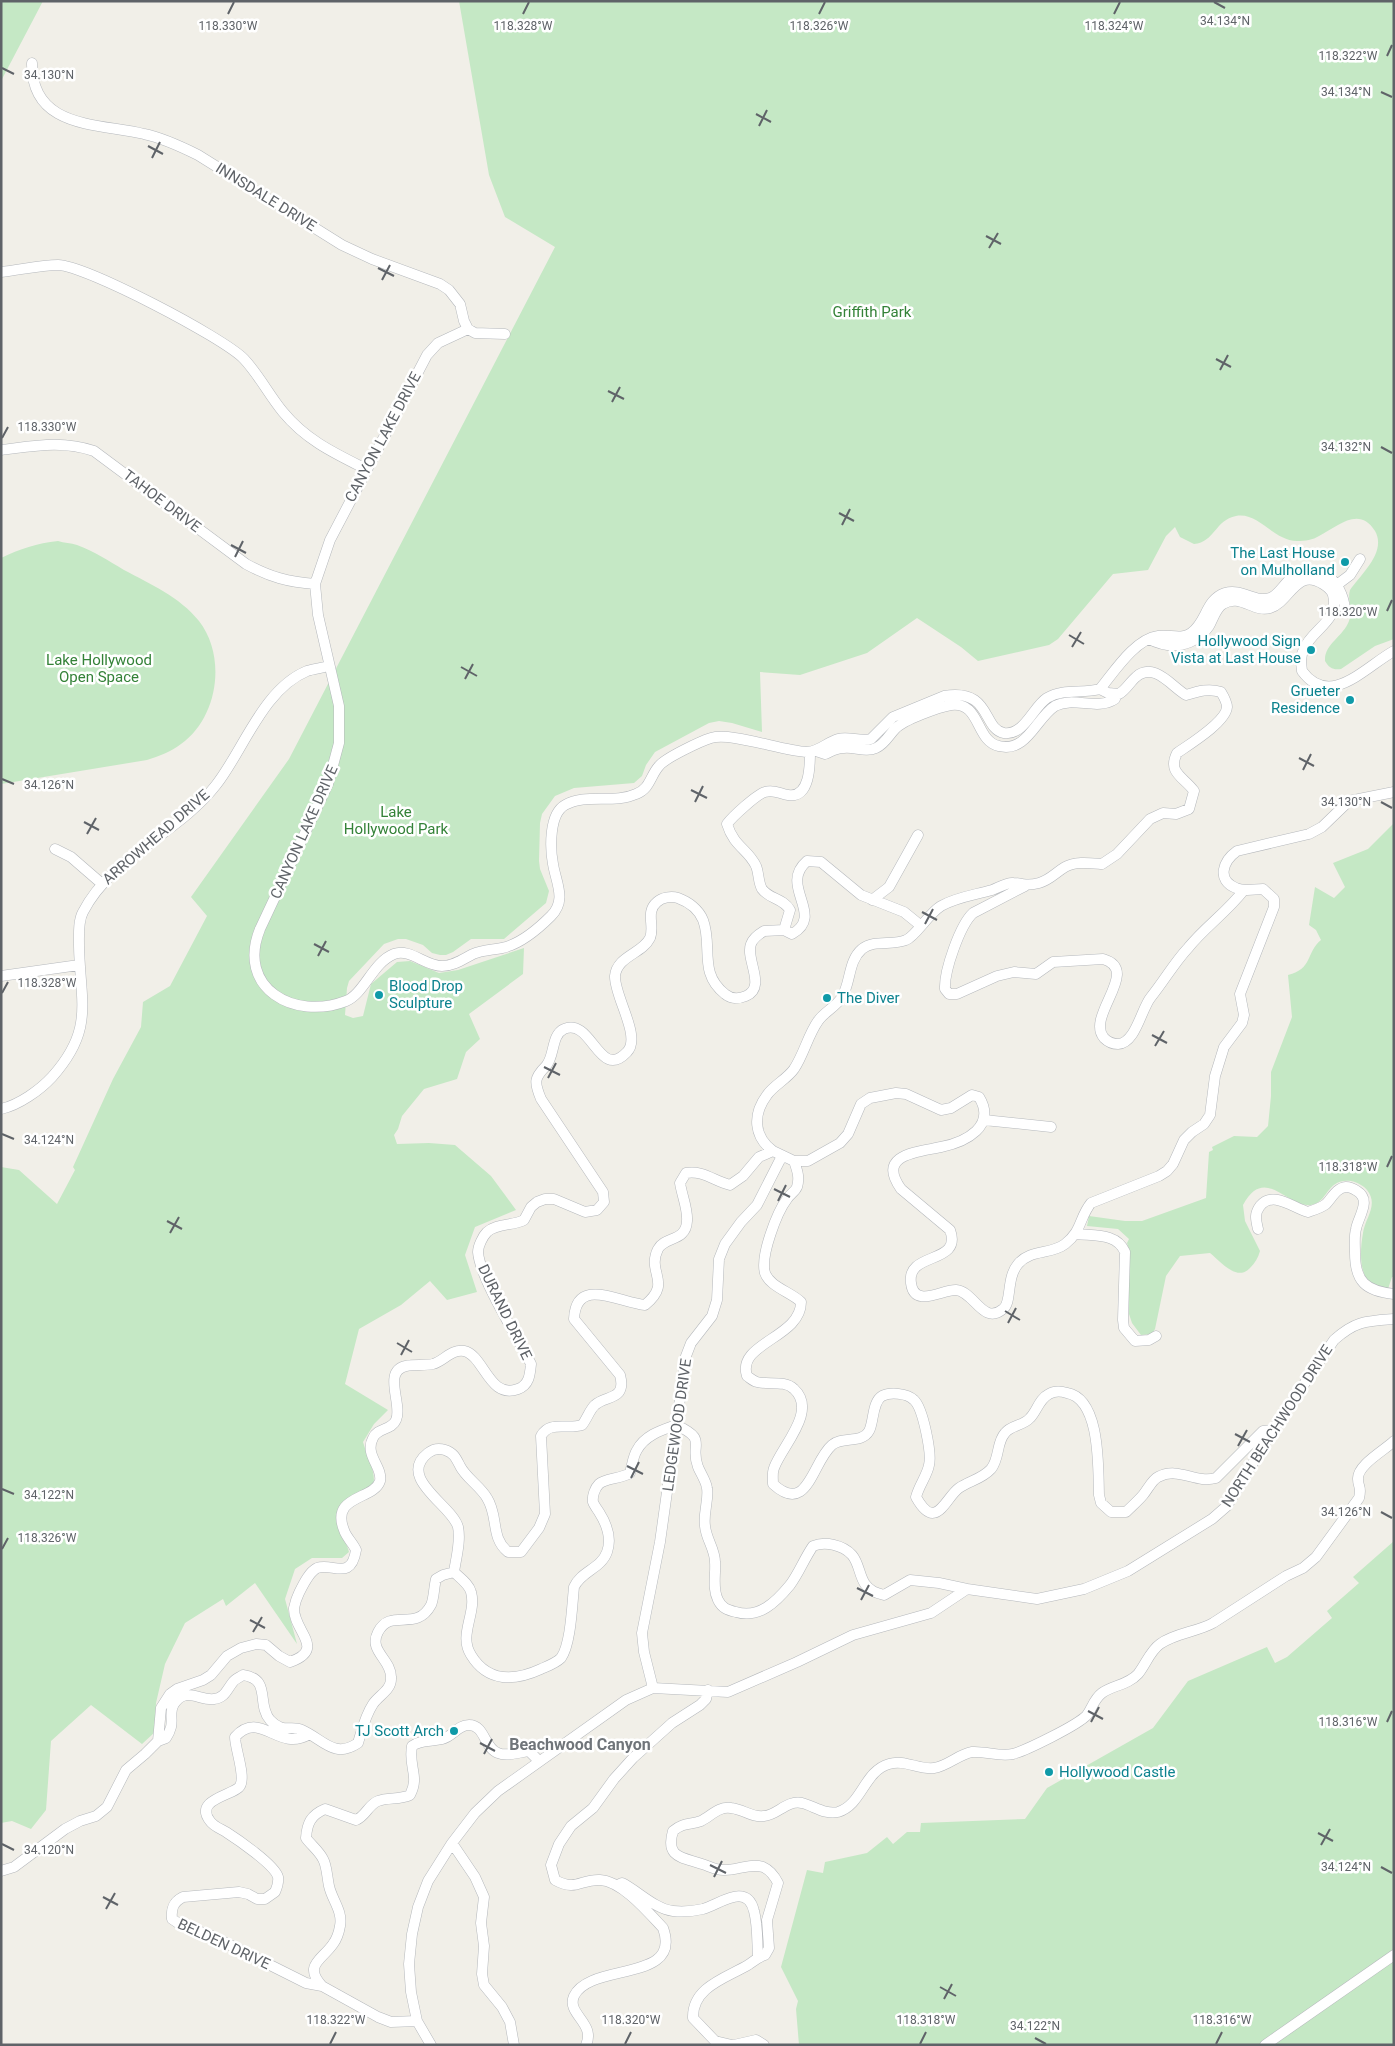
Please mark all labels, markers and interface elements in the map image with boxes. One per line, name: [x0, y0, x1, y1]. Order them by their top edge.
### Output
text: 34.134°N: [1200, 14, 1250, 28]
text: 118.330°W: [199, 19, 258, 33]
text: 118.328°W: [494, 19, 553, 33]
text: 118.326°W: [790, 19, 849, 33]
text: 118.324°W: [1085, 19, 1144, 33]
text: 118.322°W: [1319, 49, 1378, 63]
text: 34.130°N: [24, 68, 74, 82]
text: 34.134°N: [1321, 85, 1371, 99]
street label: INNSDALE DRIVE: [212, 159, 320, 235]
park label: Griffith Park: [833, 303, 912, 321]
street label: CANYON LAKE DRIVE: [341, 369, 425, 505]
text: 118.330°W: [18, 420, 77, 434]
text: 34.132°N: [1321, 440, 1371, 454]
street label: TAHOE DRIVE: [120, 466, 205, 536]
place label: The Last House on Mulholland: [1230, 544, 1335, 579]
marker: The Last House on Mulholland: [1339, 556, 1351, 568]
text: 118.320°W: [1319, 605, 1378, 619]
place label: Hollywood Sign Vista at Last House: [1171, 632, 1301, 667]
marker: Hollywood Sign Vista at Last House: [1305, 644, 1317, 656]
park label: Lake Hollywood Open Space: [46, 651, 152, 686]
place label: Grueter Residence: [1271, 682, 1340, 717]
marker: Grueter Residence: [1344, 694, 1356, 706]
street label: CANYON LAKE DRIVE: [266, 762, 342, 902]
text: 34.126°N: [24, 778, 74, 792]
street label: ARROWHEAD DRIVE: [99, 785, 213, 888]
text: 34.130°N: [1321, 795, 1371, 809]
park label: Lake Hollywood Park: [344, 803, 449, 838]
text: 118.328°W: [18, 976, 77, 990]
place label: Blood Drop Sculpture: [389, 977, 463, 1012]
marker: Blood Drop Sculpture: [373, 989, 385, 1001]
place label: The Diver: [837, 989, 900, 1007]
marker: The Diver: [821, 992, 833, 1004]
text: 34.124°N: [24, 1133, 74, 1147]
text: 118.318°W: [1319, 1160, 1378, 1174]
street label: DURAND DRIVE: [474, 1261, 536, 1363]
street label: NORTH BEACHWOOD DRIVE: [1218, 1341, 1337, 1511]
street label: LEDGEWOOD DRIVE: [659, 1357, 695, 1493]
text: 34.122°N: [24, 1488, 74, 1502]
text: 34.126°N: [1321, 1505, 1371, 1519]
text: 118.326°W: [18, 1531, 77, 1545]
text: 118.316°W: [1319, 1715, 1378, 1729]
place label: TJ Scott Arch: [355, 1722, 444, 1740]
marker: TJ Scott Arch: [448, 1725, 460, 1737]
district label: Beachwood Canyon: [509, 1735, 651, 1754]
place label: Hollywood Castle: [1059, 1763, 1175, 1781]
marker: Hollywood Castle: [1043, 1766, 1055, 1778]
text: 34.120°N: [24, 1843, 74, 1857]
text: 34.124°N: [1321, 1860, 1371, 1874]
street label: BELDEN DRIVE: [175, 1915, 274, 1973]
text: 118.322°W: [307, 2013, 366, 2027]
text: 118.320°W: [602, 2013, 661, 2027]
text: 118.318°W: [897, 2013, 956, 2027]
text: 118.316°W: [1193, 2013, 1252, 2027]
text: 34.122°N: [1010, 2019, 1060, 2033]

